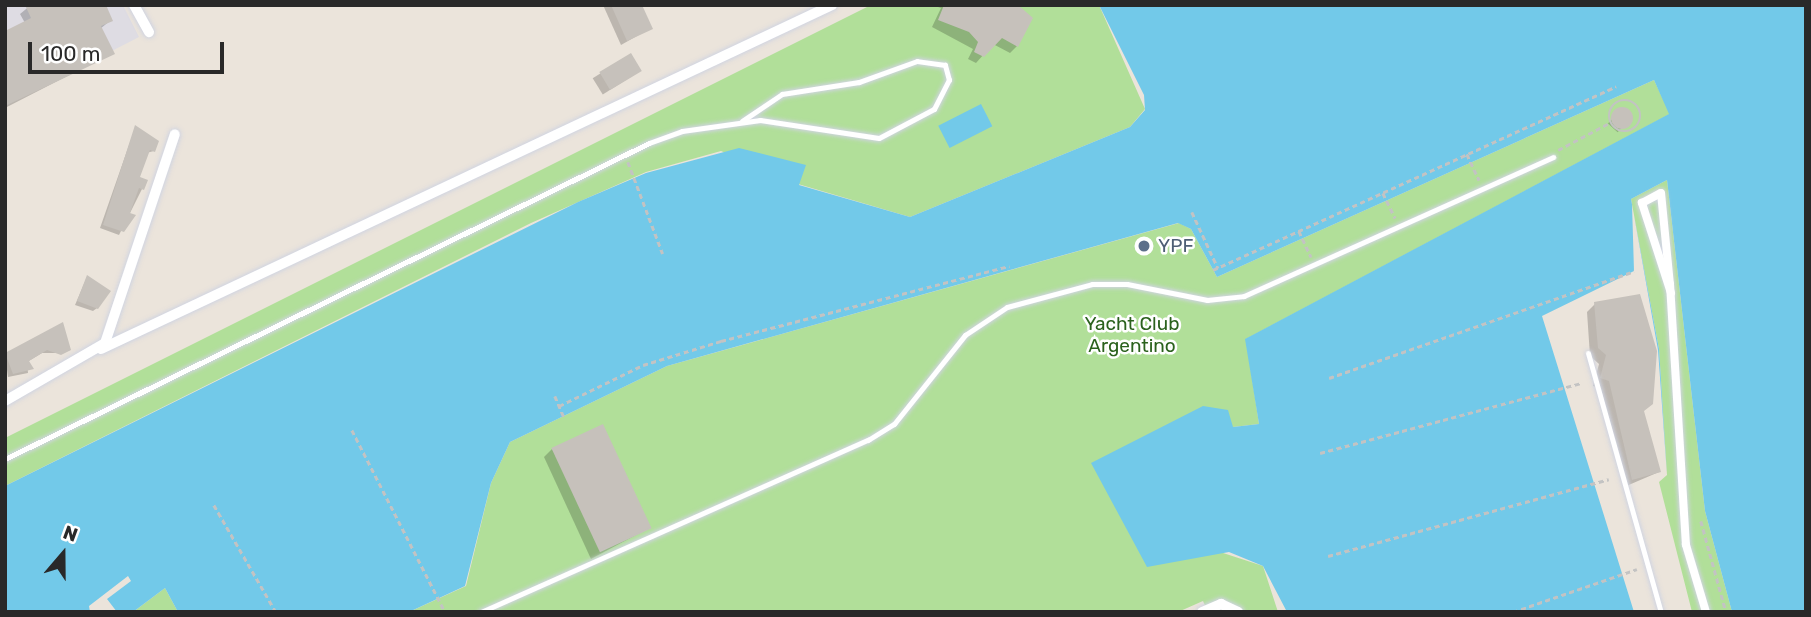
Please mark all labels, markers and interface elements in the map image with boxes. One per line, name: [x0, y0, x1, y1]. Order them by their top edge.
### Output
scale bar: [32, 28, 228, 72]
text: 100 m: [41, 41, 100, 66]
place label: YPF: [1158, 235, 1194, 257]
marker: YPF: [1136, 238, 1152, 254]
park label: Yacht Club Argentino: [1085, 313, 1179, 357]
north arrow: [28, 519, 98, 589]
text: N: [60, 521, 81, 547]

